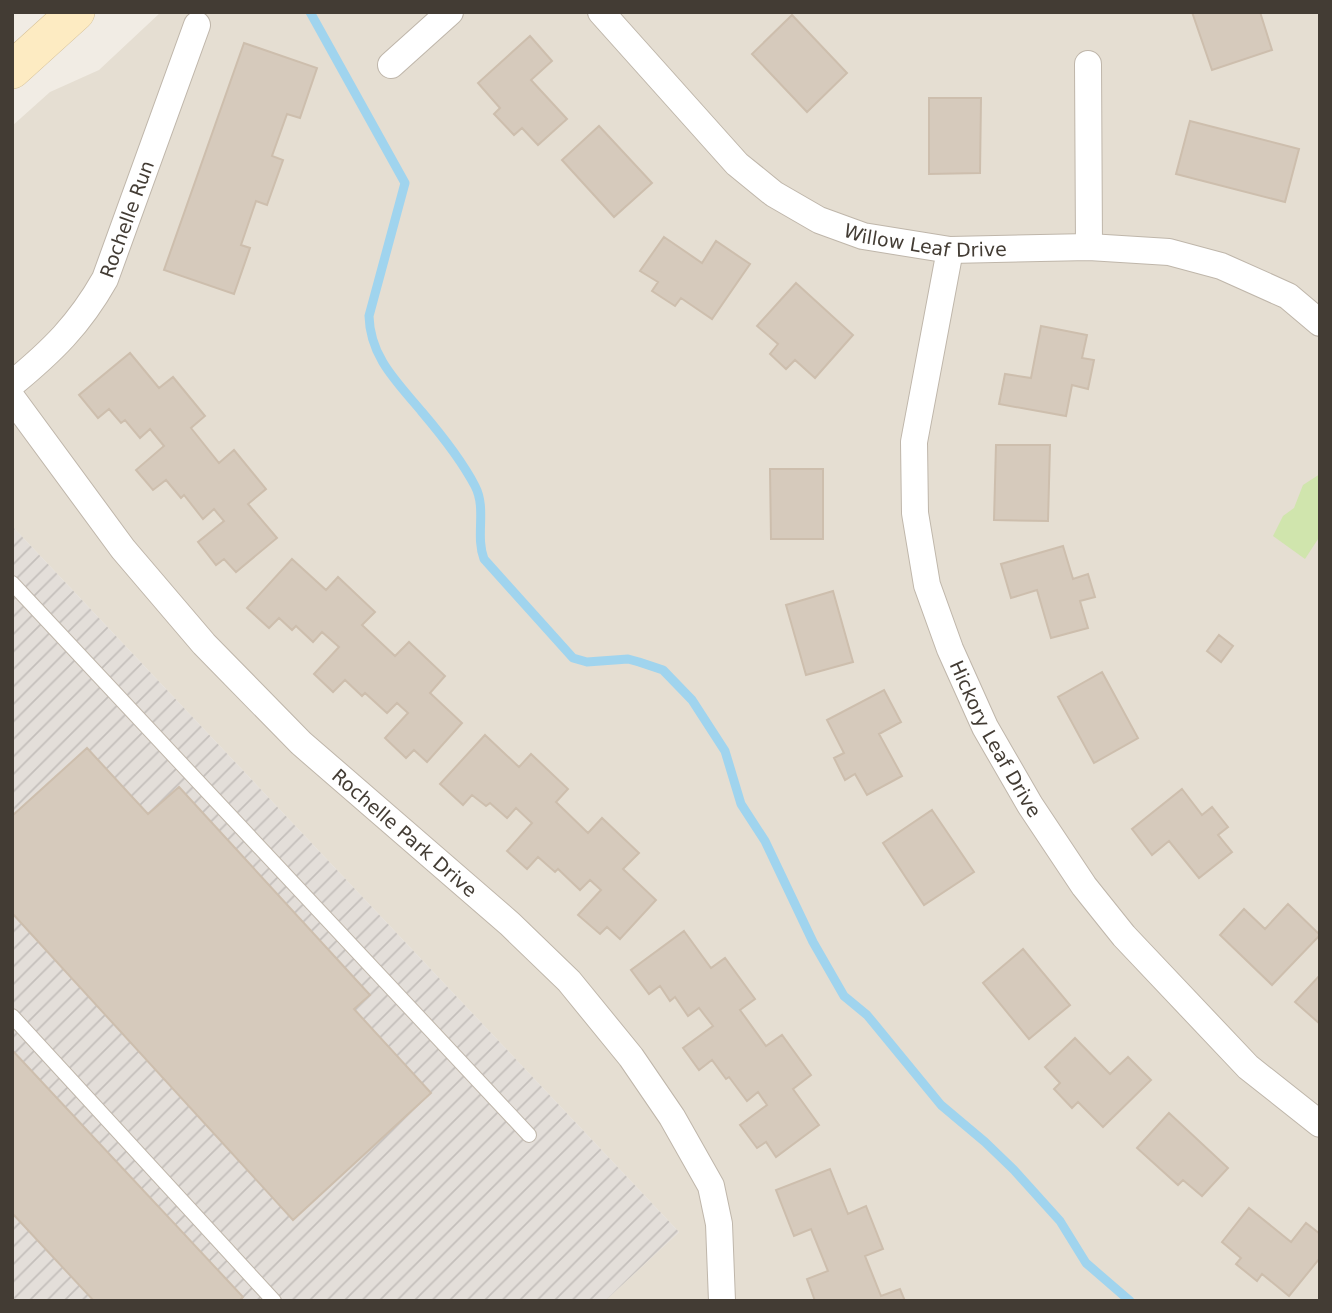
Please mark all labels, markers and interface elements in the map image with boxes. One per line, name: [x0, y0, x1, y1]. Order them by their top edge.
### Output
street label: Rochelle Run: [95, 157, 158, 281]
street label: Willow Leaf Drive: [841, 219, 1007, 261]
street label: Hickory Leaf Drive: [946, 657, 1046, 821]
street label: Rochelle Park Drive: [328, 764, 482, 901]

